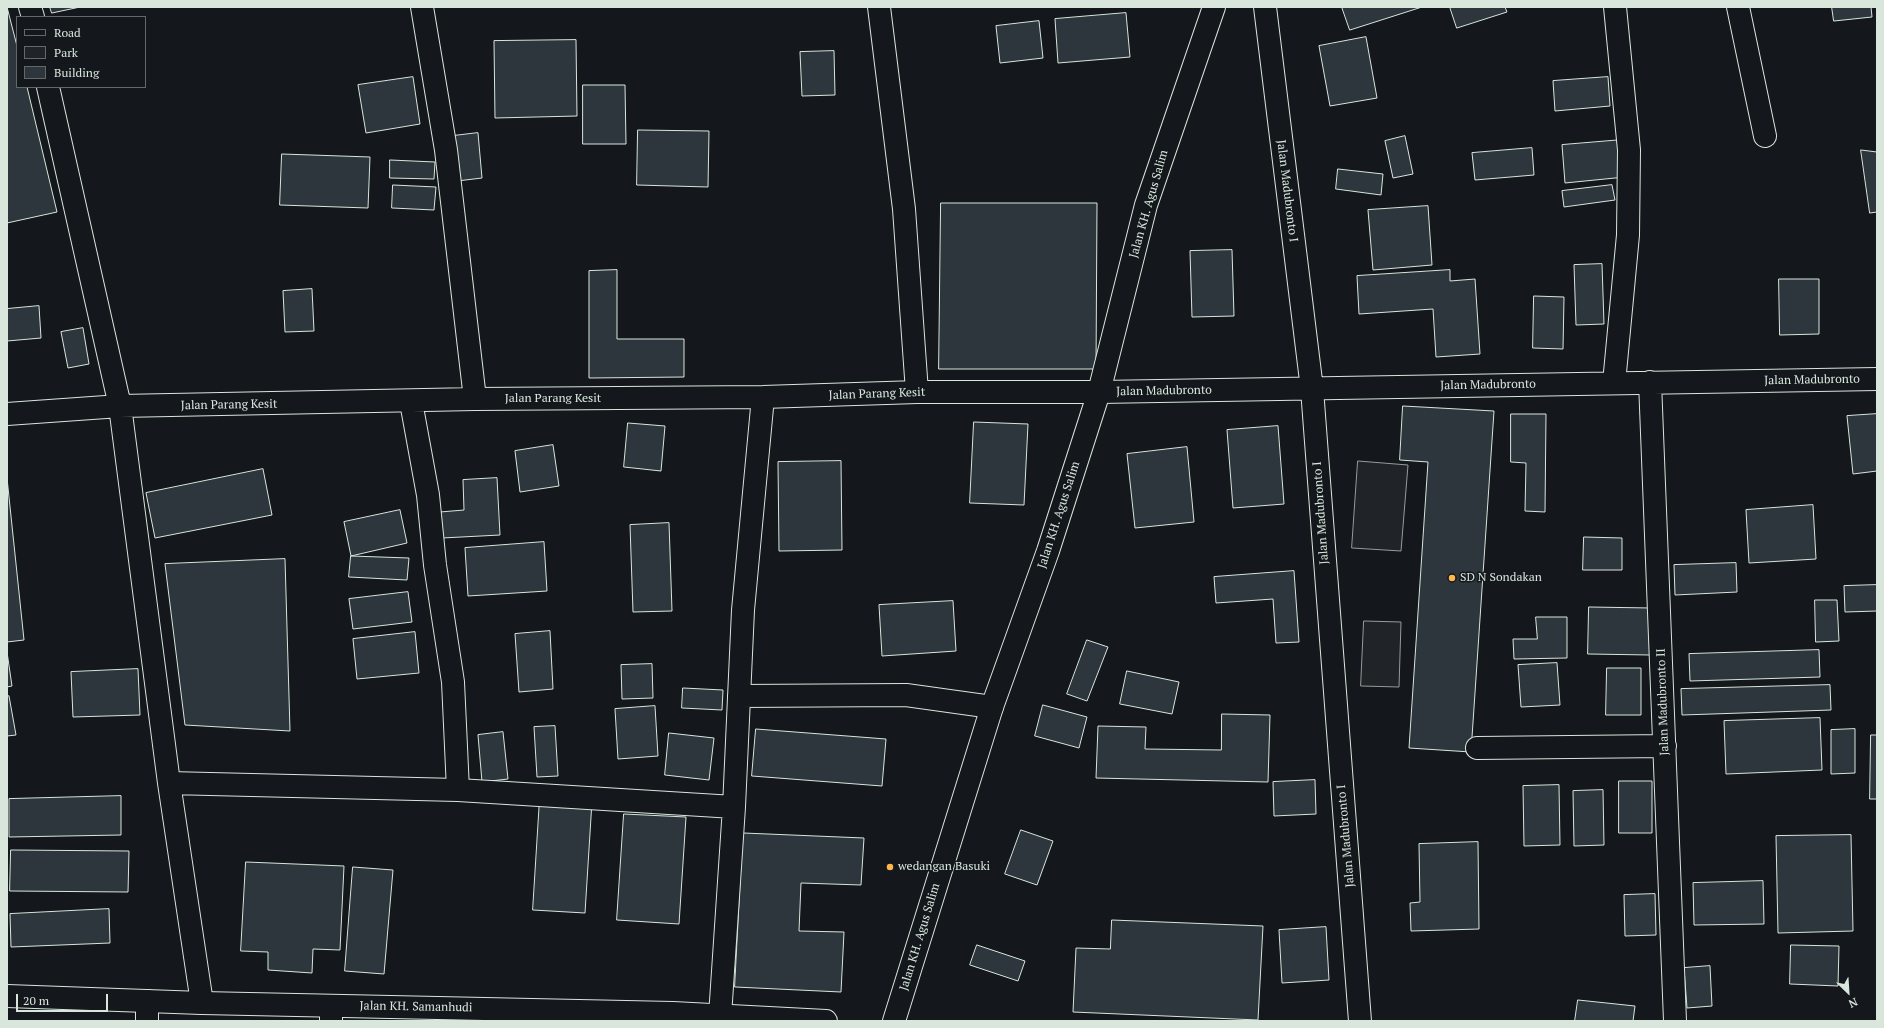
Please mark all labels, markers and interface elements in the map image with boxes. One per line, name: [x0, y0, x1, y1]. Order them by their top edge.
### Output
legend: [16, 16, 146, 88]
text: Road: [54, 25, 81, 40]
text: Park: [54, 45, 78, 60]
text: Building: [54, 65, 99, 80]
street label: Jalan Madubronto I: [1274, 139, 1300, 243]
street label: Jalan KH. Agus Salim: [1127, 148, 1171, 260]
street label: Jalan Madubronto: [1764, 372, 1860, 388]
street label: Jalan Madubronto: [1440, 377, 1536, 393]
street label: Jalan Madubronto: [1116, 383, 1212, 399]
street label: Jalan Parang Kesit: [828, 385, 926, 403]
street label: Jalan Parang Kesit: [505, 392, 601, 406]
street label: Jalan Parang Kesit: [181, 397, 277, 413]
street label: Jalan KH. Agus Salim: [1035, 460, 1083, 570]
street label: Jalan Madubronto I: [1310, 461, 1332, 565]
place label: SD N Sondakan: [1460, 571, 1542, 585]
marker: SD N Sondakan: [1447, 573, 1457, 583]
street label: Jalan Madubronto II: [1654, 648, 1672, 756]
street label: Jalan Madubronto I: [1334, 784, 1358, 888]
place label: wedangan Basuki: [898, 860, 990, 874]
marker: wedangan Basuki: [885, 862, 895, 872]
street label: Jalan KH. Agus Salim: [897, 881, 943, 993]
north arrow: [1828, 972, 1868, 1012]
scale bar: [18, 986, 110, 1012]
text: 20 m: [23, 993, 49, 1008]
text: N: [1846, 995, 1860, 1011]
street label: Jalan KH. Samanhudi: [359, 999, 473, 1015]

